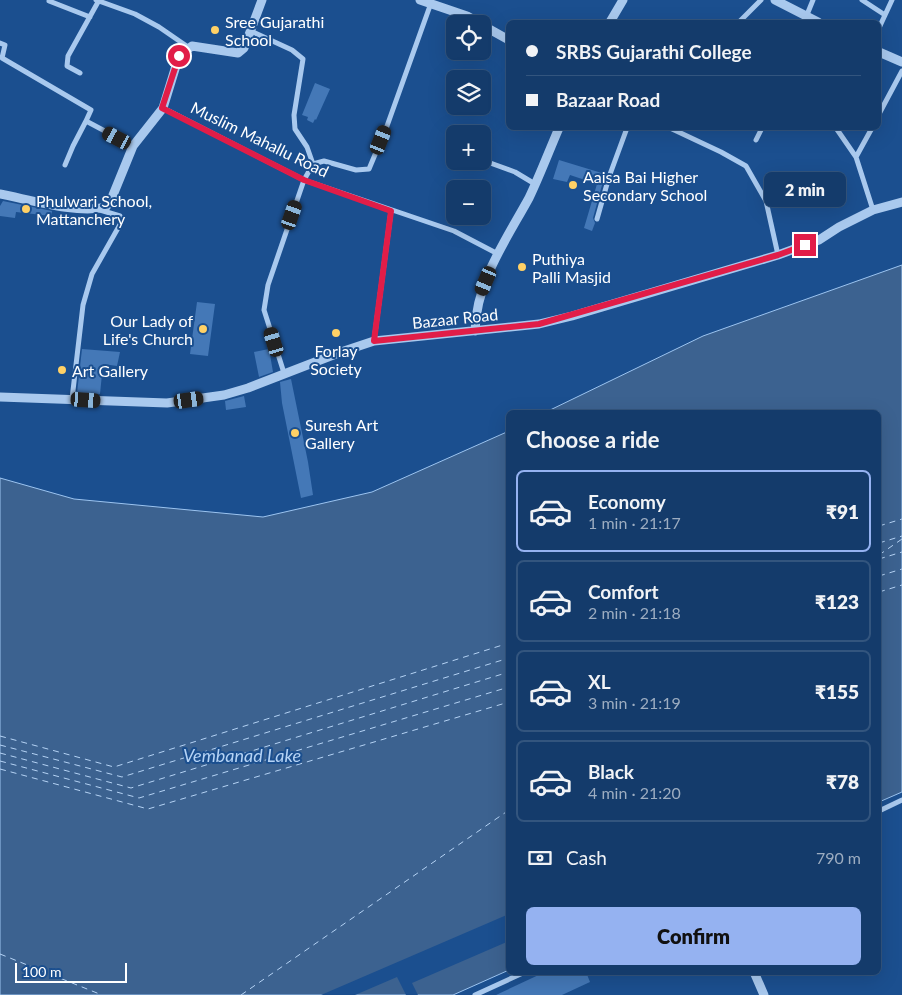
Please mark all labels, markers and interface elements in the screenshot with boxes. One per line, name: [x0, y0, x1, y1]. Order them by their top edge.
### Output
place label: Sree Gujarathi School: [225, 12, 324, 49]
map controls: [446, 15, 491, 225]
button: locate: [446, 15, 491, 60]
marker: Sree Gujarathi School: [209, 24, 221, 36]
text: SRBS Gujarathi College: [556, 40, 752, 63]
route start: [168, 45, 190, 67]
button: layers: [446, 70, 491, 115]
text: Bazaar Road: [556, 88, 660, 111]
street label: Muslim Mahallu Road: [188, 97, 332, 181]
car: [368, 123, 393, 157]
car: [100, 124, 133, 152]
button: +: [446, 125, 491, 170]
place label: Aaisa Bai Higher Secondary School: [583, 167, 707, 204]
callout: 2 min: [764, 172, 846, 208]
marker: Aaisa Bai Higher Secondary School: [567, 179, 579, 191]
button: −: [446, 180, 491, 225]
text: 2 min: [785, 180, 825, 199]
place label: Phulwari School, Mattanchery: [36, 191, 152, 228]
car: [280, 198, 303, 232]
marker: Phulwari School, Mattanchery: [20, 203, 32, 215]
route end: [794, 234, 816, 256]
place label: Puthiya Palli Masjid: [532, 249, 611, 286]
marker: Puthiya Palli Masjid: [516, 261, 528, 273]
car: [473, 264, 498, 298]
street label: Bazaar Road: [411, 304, 499, 332]
place label: Our Lady of Life's Church: [103, 311, 193, 348]
marker: Our Lady of Life's Church: [197, 323, 209, 335]
car: [262, 325, 285, 359]
marker: Forlay Society: [330, 327, 342, 339]
place label: Forlay Society: [310, 341, 363, 378]
place label: Art Gallery: [72, 361, 149, 380]
marker: Art Gallery: [56, 364, 68, 376]
car: [173, 390, 204, 410]
car: [70, 391, 101, 409]
place label: Suresh Art Gallery: [305, 415, 378, 452]
text: Choose a ride: [526, 426, 660, 453]
marker: Suresh Art Gallery: [289, 427, 301, 439]
icon: car: [528, 489, 573, 534]
text: Economy: [588, 490, 666, 513]
text: ₹91: [826, 500, 859, 523]
text: 1 min · 21:17: [588, 513, 681, 532]
icon: car: [528, 579, 573, 624]
text: Comfort: [588, 580, 659, 603]
text: ₹123: [815, 590, 859, 613]
text: 2 min · 21:18: [588, 603, 681, 622]
icon: car: [528, 669, 573, 714]
text: XL: [588, 670, 611, 693]
text: ₹155: [815, 680, 859, 703]
text: 3 min · 21:19: [588, 693, 681, 712]
water label: Vembanad Lake: [183, 744, 301, 766]
icon: car: [528, 759, 573, 804]
text: Black: [588, 760, 634, 783]
text: ₹78: [826, 770, 859, 793]
text: 4 min · 21:20: [588, 783, 681, 802]
icon: cash: [526, 844, 554, 872]
text: Cash: [566, 846, 607, 869]
text: 790 m: [816, 848, 861, 867]
button: Confirm: [526, 907, 861, 965]
scale bar: [15, 960, 128, 983]
text: 100 m: [22, 963, 61, 980]

